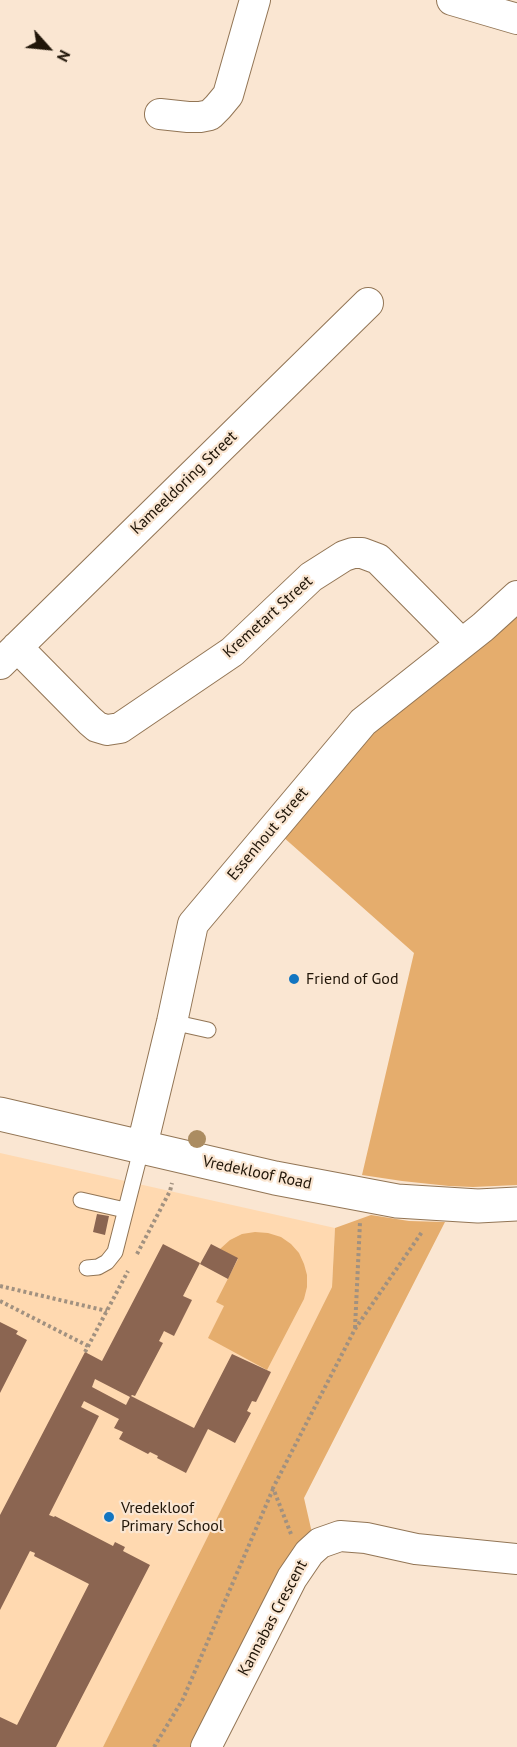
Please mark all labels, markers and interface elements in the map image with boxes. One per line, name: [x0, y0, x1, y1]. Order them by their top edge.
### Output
north arrow: [18, 18, 78, 78]
text: N: [53, 47, 75, 65]
street label: Kameeldoring Street: [127, 427, 241, 539]
street label: Kremetart Street: [219, 572, 317, 662]
street label: Essenhout Street: [224, 784, 312, 884]
place label: Friend of God: [306, 969, 398, 989]
marker: Friend of God: [287, 972, 301, 986]
street label: Vredekloof Road: [201, 1152, 313, 1194]
place label: Vredekloof Primary School: [121, 1498, 223, 1536]
marker: Vredekloof Primary School: [102, 1510, 116, 1524]
street label: Kannabas Crescent: [234, 1557, 312, 1679]

